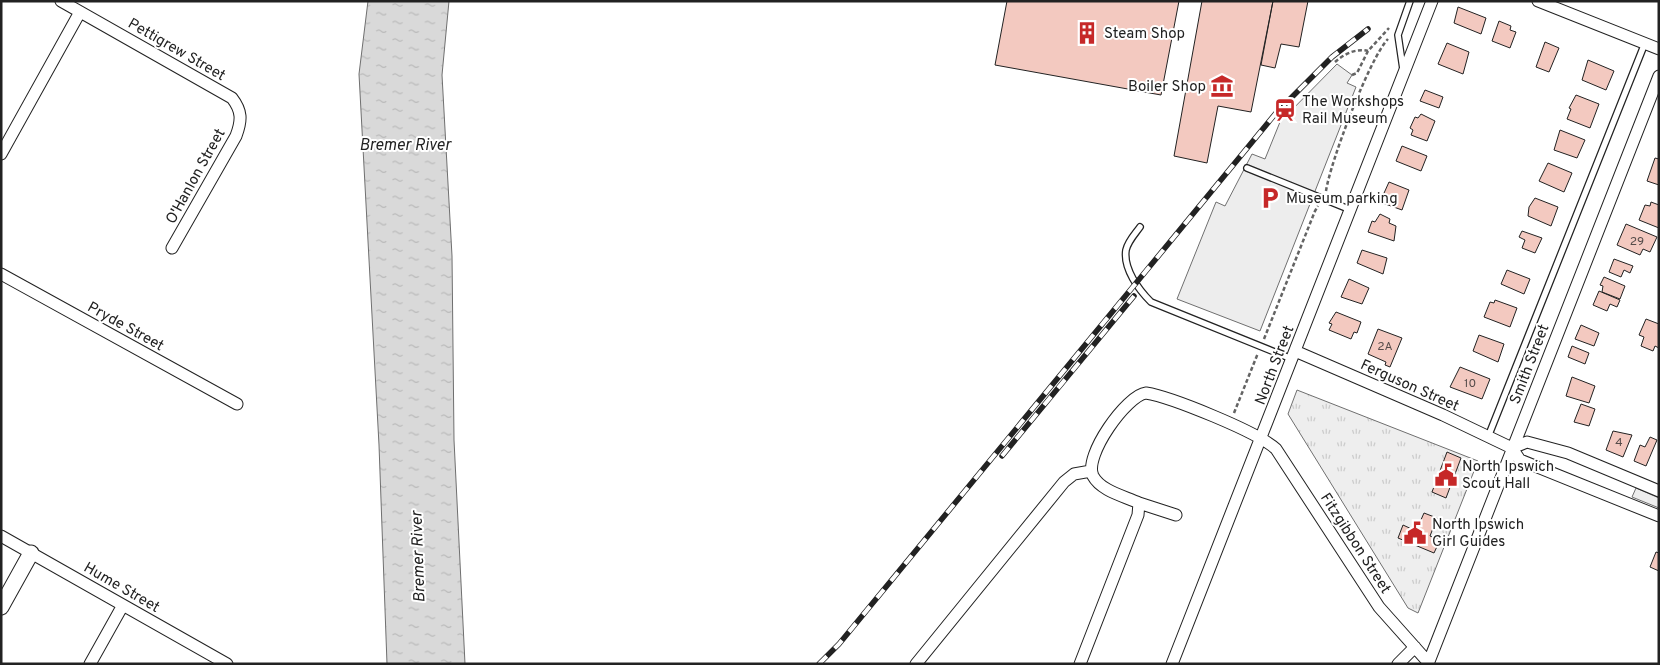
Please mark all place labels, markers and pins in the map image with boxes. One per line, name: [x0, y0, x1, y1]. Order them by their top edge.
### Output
building icon: Steam Shop: [1074, 20, 1100, 46]
place label: Steam Shop: [1104, 25, 1185, 44]
museum icon: Boiler Shop: [1209, 73, 1235, 99]
place label: Boiler Shop: [1128, 78, 1206, 97]
place label: The Workshops Rail Museum: [1302, 93, 1404, 129]
station icon: The Workshops Rail Museum: [1272, 97, 1298, 123]
parking icon: Museum parking: [1257, 185, 1283, 211]
place label: Museum parking: [1286, 190, 1398, 209]
place label: North Ipswich Scout Hall: [1462, 458, 1554, 494]
public building icon: North Ipswich Scout Hall: [1433, 462, 1459, 488]
place label: North Ipswich Girl Guides: [1432, 516, 1524, 552]
public building icon: North Ipswich Girl Guides: [1402, 520, 1428, 546]

